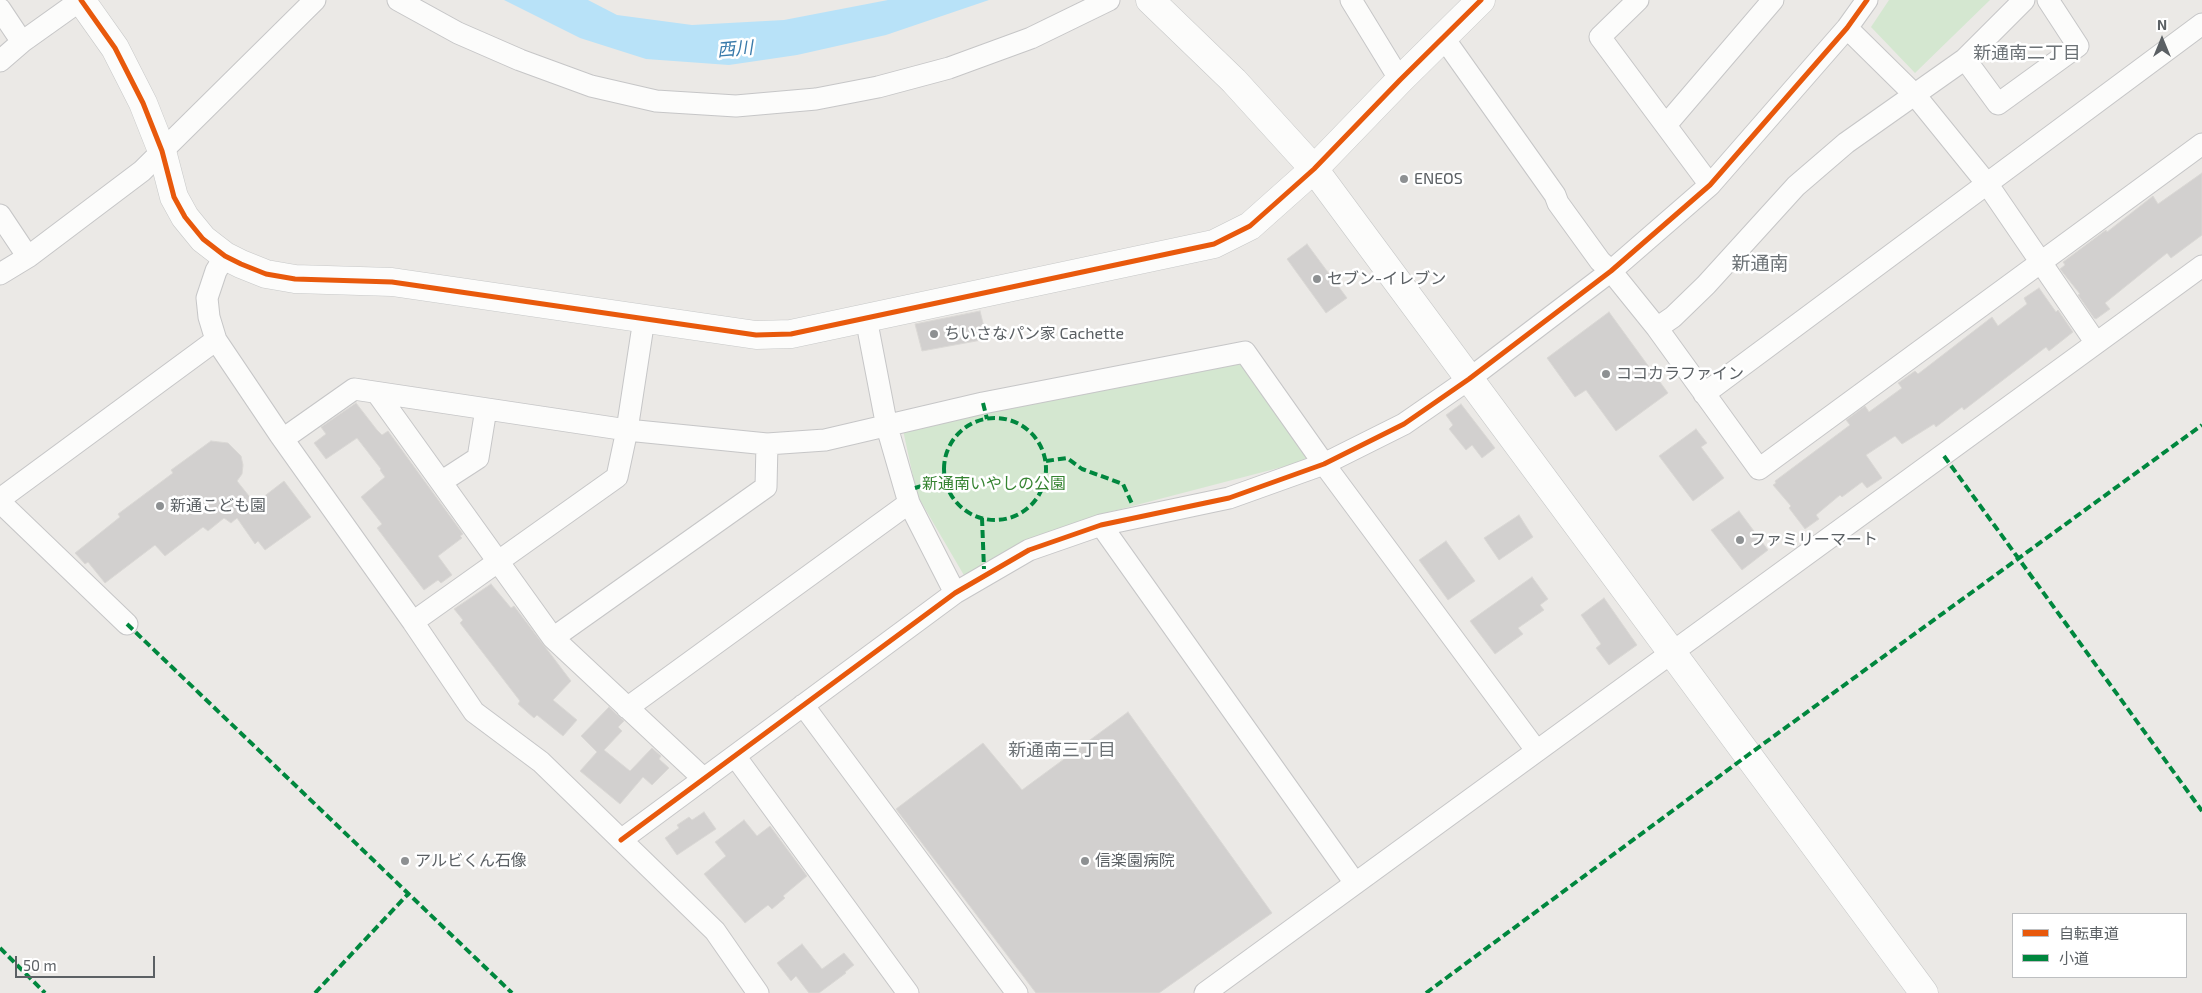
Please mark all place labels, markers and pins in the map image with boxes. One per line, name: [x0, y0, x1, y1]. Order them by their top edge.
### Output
place label: ENEOS: [1414, 169, 1463, 189]
marker: ENEOS: [1398, 173, 1410, 185]
place label: セブン-イレブン: [1327, 269, 1446, 289]
marker: セブン-イレブン: [1311, 273, 1323, 285]
place label: ちいさなパン家 Cachette: [944, 324, 1124, 344]
marker: ちいさなパン家 Cachette: [928, 328, 940, 340]
place label: ココカラファイン: [1616, 364, 1744, 384]
marker: ココカラファイン: [1600, 368, 1612, 380]
place label: 新通こども園: [170, 496, 266, 516]
marker: 新通こども園: [154, 500, 166, 512]
place label: ファミリーマート: [1750, 530, 1878, 550]
marker: ファミリーマート: [1734, 534, 1746, 546]
place label: アルビくん石像: [415, 851, 527, 871]
place label: 信楽園病院: [1095, 851, 1175, 871]
marker: アルビくん石像: [399, 855, 411, 867]
marker: 信楽園病院: [1079, 855, 1091, 867]

